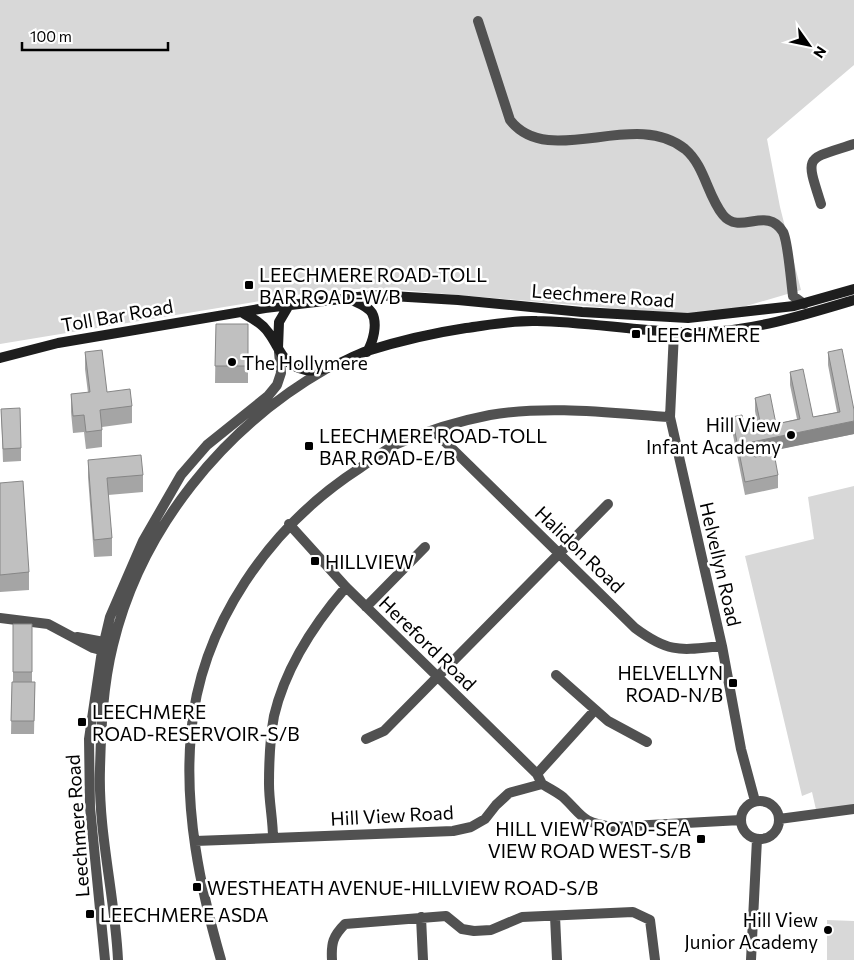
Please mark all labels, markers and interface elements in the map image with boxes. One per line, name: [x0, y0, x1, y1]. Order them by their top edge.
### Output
scale bar: [22, 20, 169, 52]
north arrow: [784, 20, 834, 70]
text: 100 m: [30, 27, 72, 45]
text: N: [810, 43, 830, 61]
place label: LEECHMERE ROAD-TOLL BAR ROAD-W/B: [259, 263, 487, 308]
marker: LEECHMERE ROAD-TOLL BAR ROAD-W/B: [243, 279, 255, 291]
street label: Leechmere Road: [531, 279, 675, 311]
street label: Toll Bar Road: [59, 294, 175, 336]
place label: LEECHMERE: [646, 323, 760, 346]
marker: LEECHMERE: [630, 328, 642, 340]
place label: The Hollymere: [242, 351, 368, 374]
marker: The Hollymere: [226, 356, 238, 368]
place label: Hill View Infant Academy: [646, 413, 781, 458]
place label: LEECHMERE ROAD-TOLL BAR ROAD-E/B: [319, 424, 547, 469]
marker: Hill View Infant Academy: [785, 429, 797, 441]
marker: LEECHMERE ROAD-TOLL BAR ROAD-E/B: [303, 440, 315, 452]
street label: Helvellyn Road: [696, 500, 746, 628]
street label: Halidon Road: [531, 501, 629, 597]
place label: HILLVIEW: [325, 550, 414, 573]
marker: HILLVIEW: [309, 555, 321, 567]
street label: Hereford Road: [375, 591, 481, 695]
place label: HELVELLYN ROAD-N/B: [617, 661, 723, 706]
marker: HELVELLYN ROAD-N/B: [727, 677, 739, 689]
place label: LEECHMERE ROAD-RESERVOIR-S/B: [92, 700, 299, 745]
marker: LEECHMERE ROAD-RESERVOIR-S/B: [76, 716, 88, 728]
street label: Leechmere Road: [61, 754, 93, 898]
street label: Hill View Road: [330, 800, 454, 830]
place label: HILL VIEW ROAD-SEA VIEW ROAD WEST-S/B: [488, 817, 691, 862]
marker: HILL VIEW ROAD-SEA VIEW ROAD WEST-S/B: [695, 833, 707, 845]
place label: WESTHEATH AVENUE-HILLVIEW ROAD-S/B: [207, 876, 598, 899]
marker: WESTHEATH AVENUE-HILLVIEW ROAD-S/B: [191, 881, 203, 893]
place label: LEECHMERE ASDA: [100, 903, 269, 926]
marker: LEECHMERE ASDA: [84, 908, 96, 920]
place label: Hill View Junior Academy: [684, 908, 818, 953]
marker: Hill View Junior Academy: [822, 924, 834, 936]

